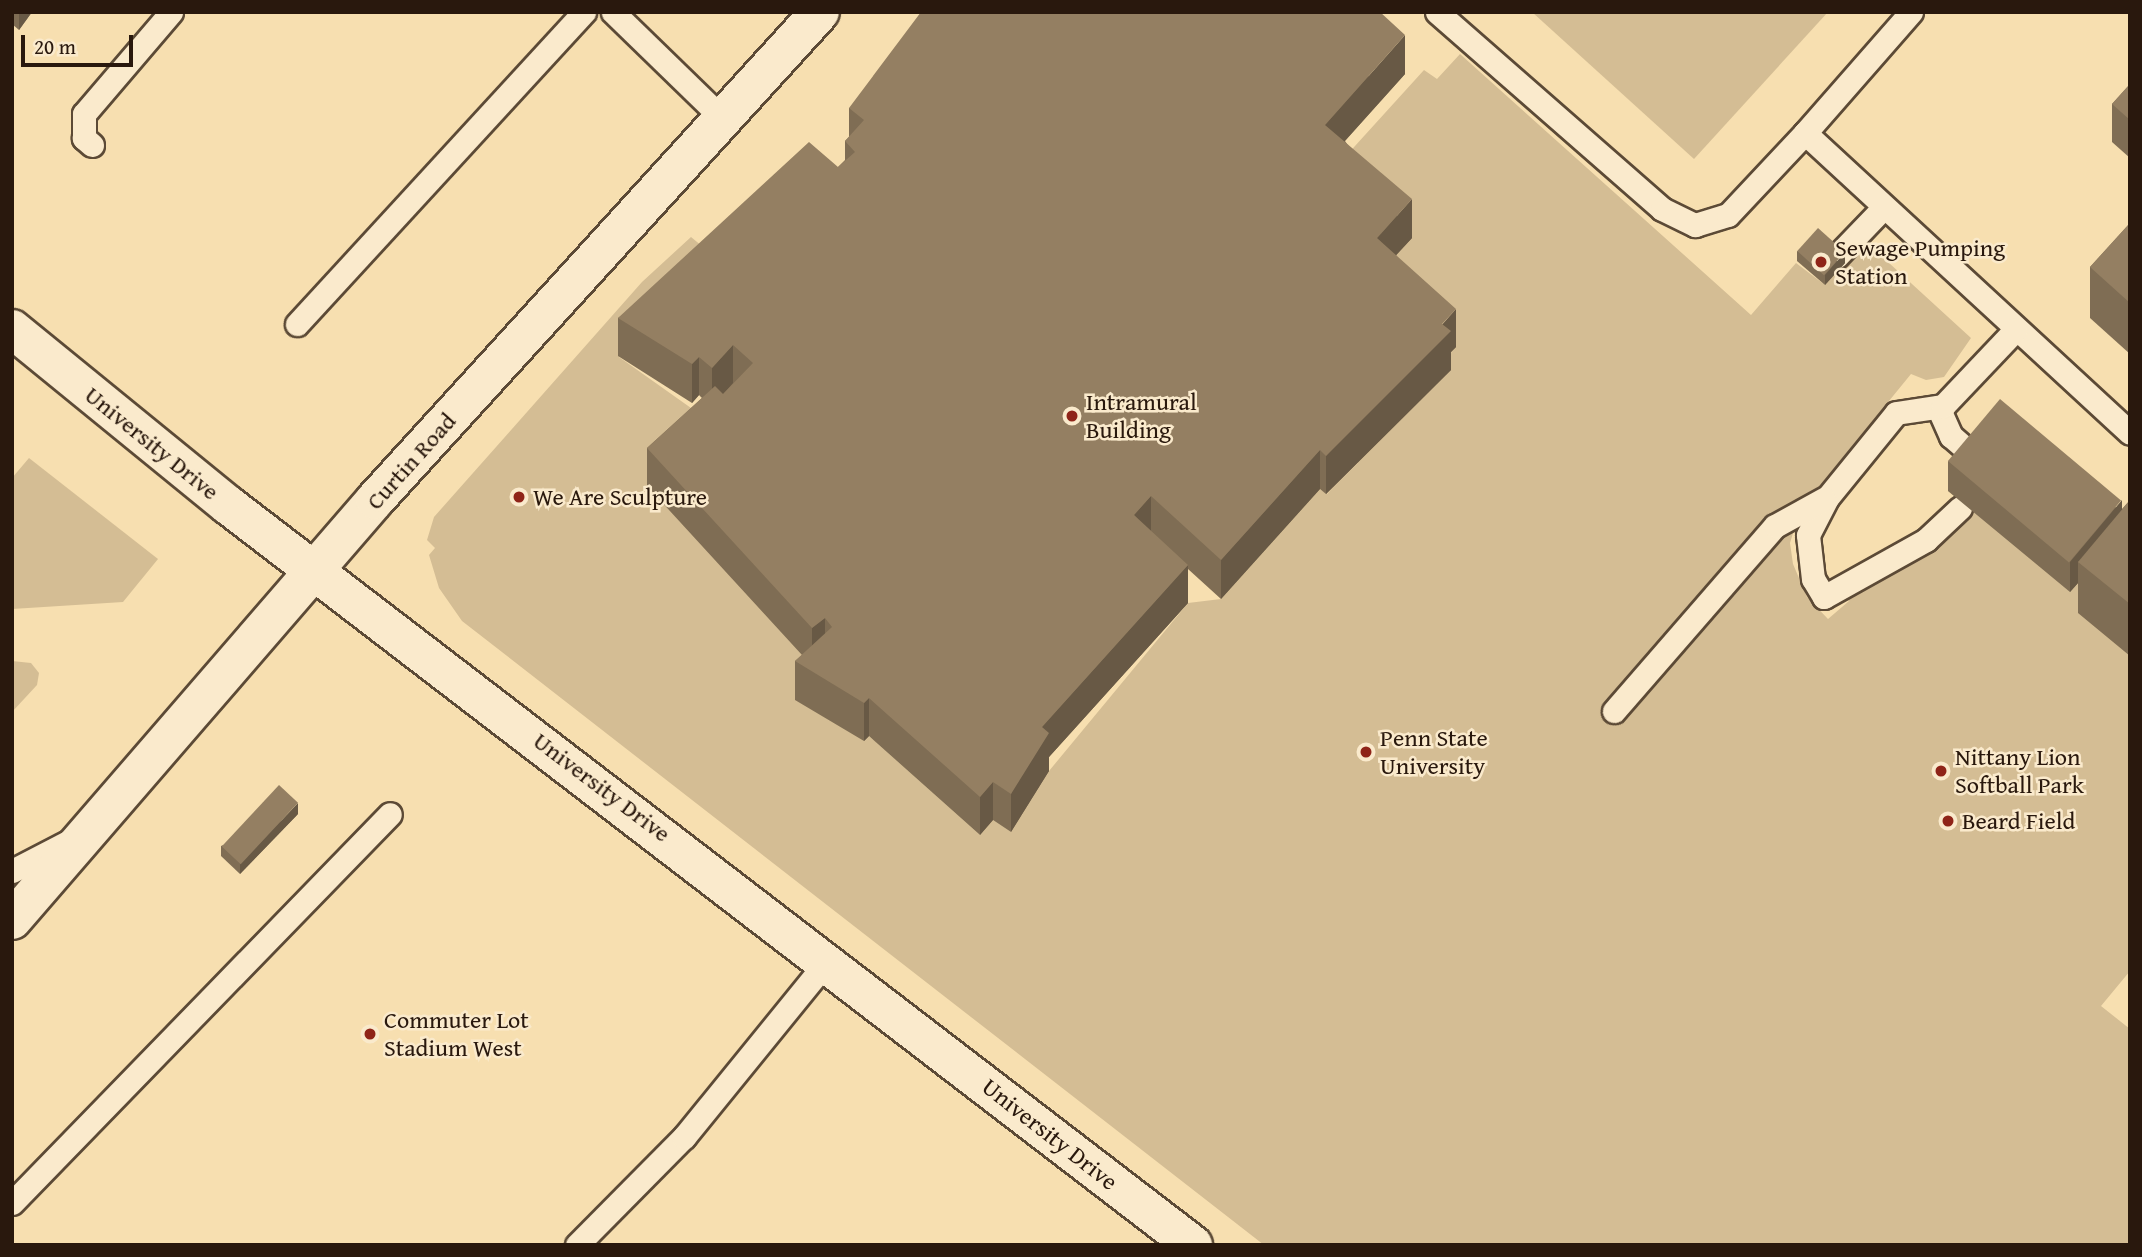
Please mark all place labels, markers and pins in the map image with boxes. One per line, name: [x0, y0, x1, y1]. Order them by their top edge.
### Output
place label: Sewage Pumping Station: [1835, 234, 2005, 290]
marker: Sewage Pumping Station: [1813, 254, 1829, 270]
place label: Intramural Building: [1086, 388, 1197, 444]
marker: Intramural Building: [1064, 408, 1080, 424]
place label: We Are Sculpture: [533, 483, 707, 511]
marker: We Are Sculpture: [511, 489, 527, 505]
place label: Penn State University: [1380, 724, 1488, 780]
place label: Nittany Lion Softball Park: [1955, 743, 2084, 799]
marker: Penn State University: [1358, 744, 1374, 760]
marker: Nittany Lion Softball Park: [1933, 763, 1949, 779]
place label: Beard Field: [1962, 807, 2075, 835]
marker: Beard Field: [1940, 813, 1956, 829]
place label: Commuter Lot Stadium West: [384, 1006, 529, 1062]
marker: Commuter Lot Stadium West: [362, 1026, 378, 1042]

